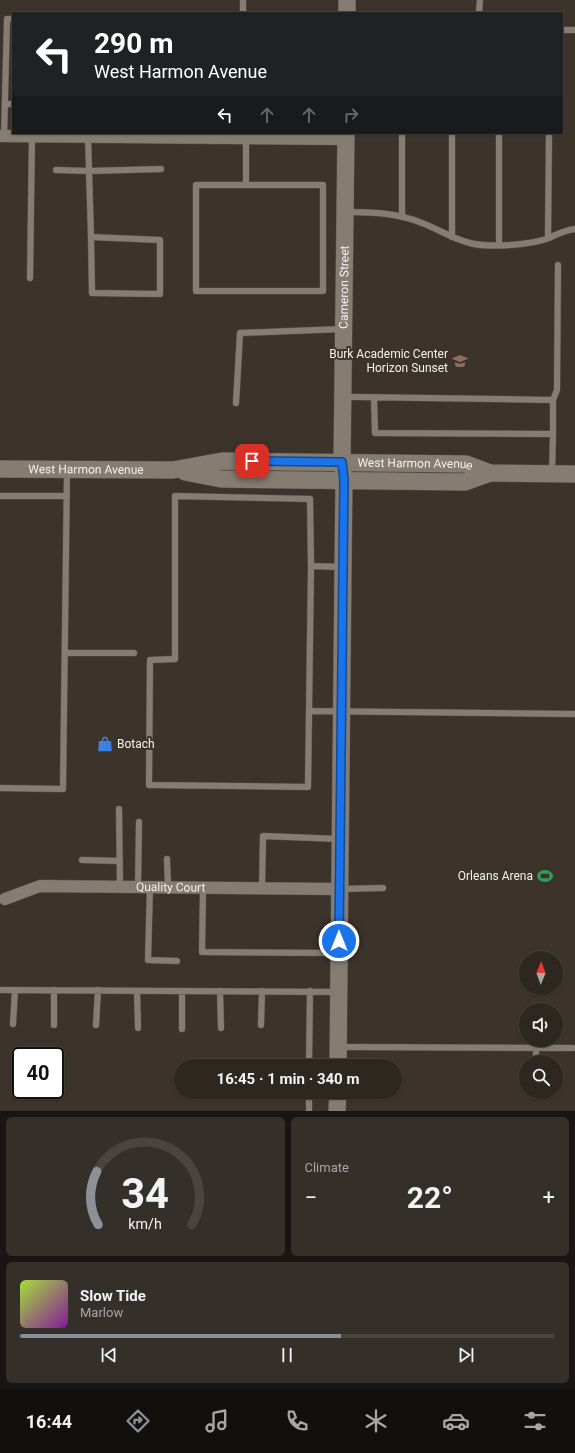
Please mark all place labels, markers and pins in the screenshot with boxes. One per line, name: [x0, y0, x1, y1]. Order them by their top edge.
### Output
place label: Burk Academic Center Horizon Sunset: [329, 347, 448, 375]
school or university icon: Burk Academic Center Horizon Sunset: [451, 352, 469, 370]
pin: [235, 444, 269, 478]
shop icon: Botach: [96, 735, 114, 753]
place label: Botach: [117, 737, 155, 751]
sports icon: Orleans Arena: [536, 867, 554, 885]
place label: Orleans Arena: [458, 869, 533, 883]

